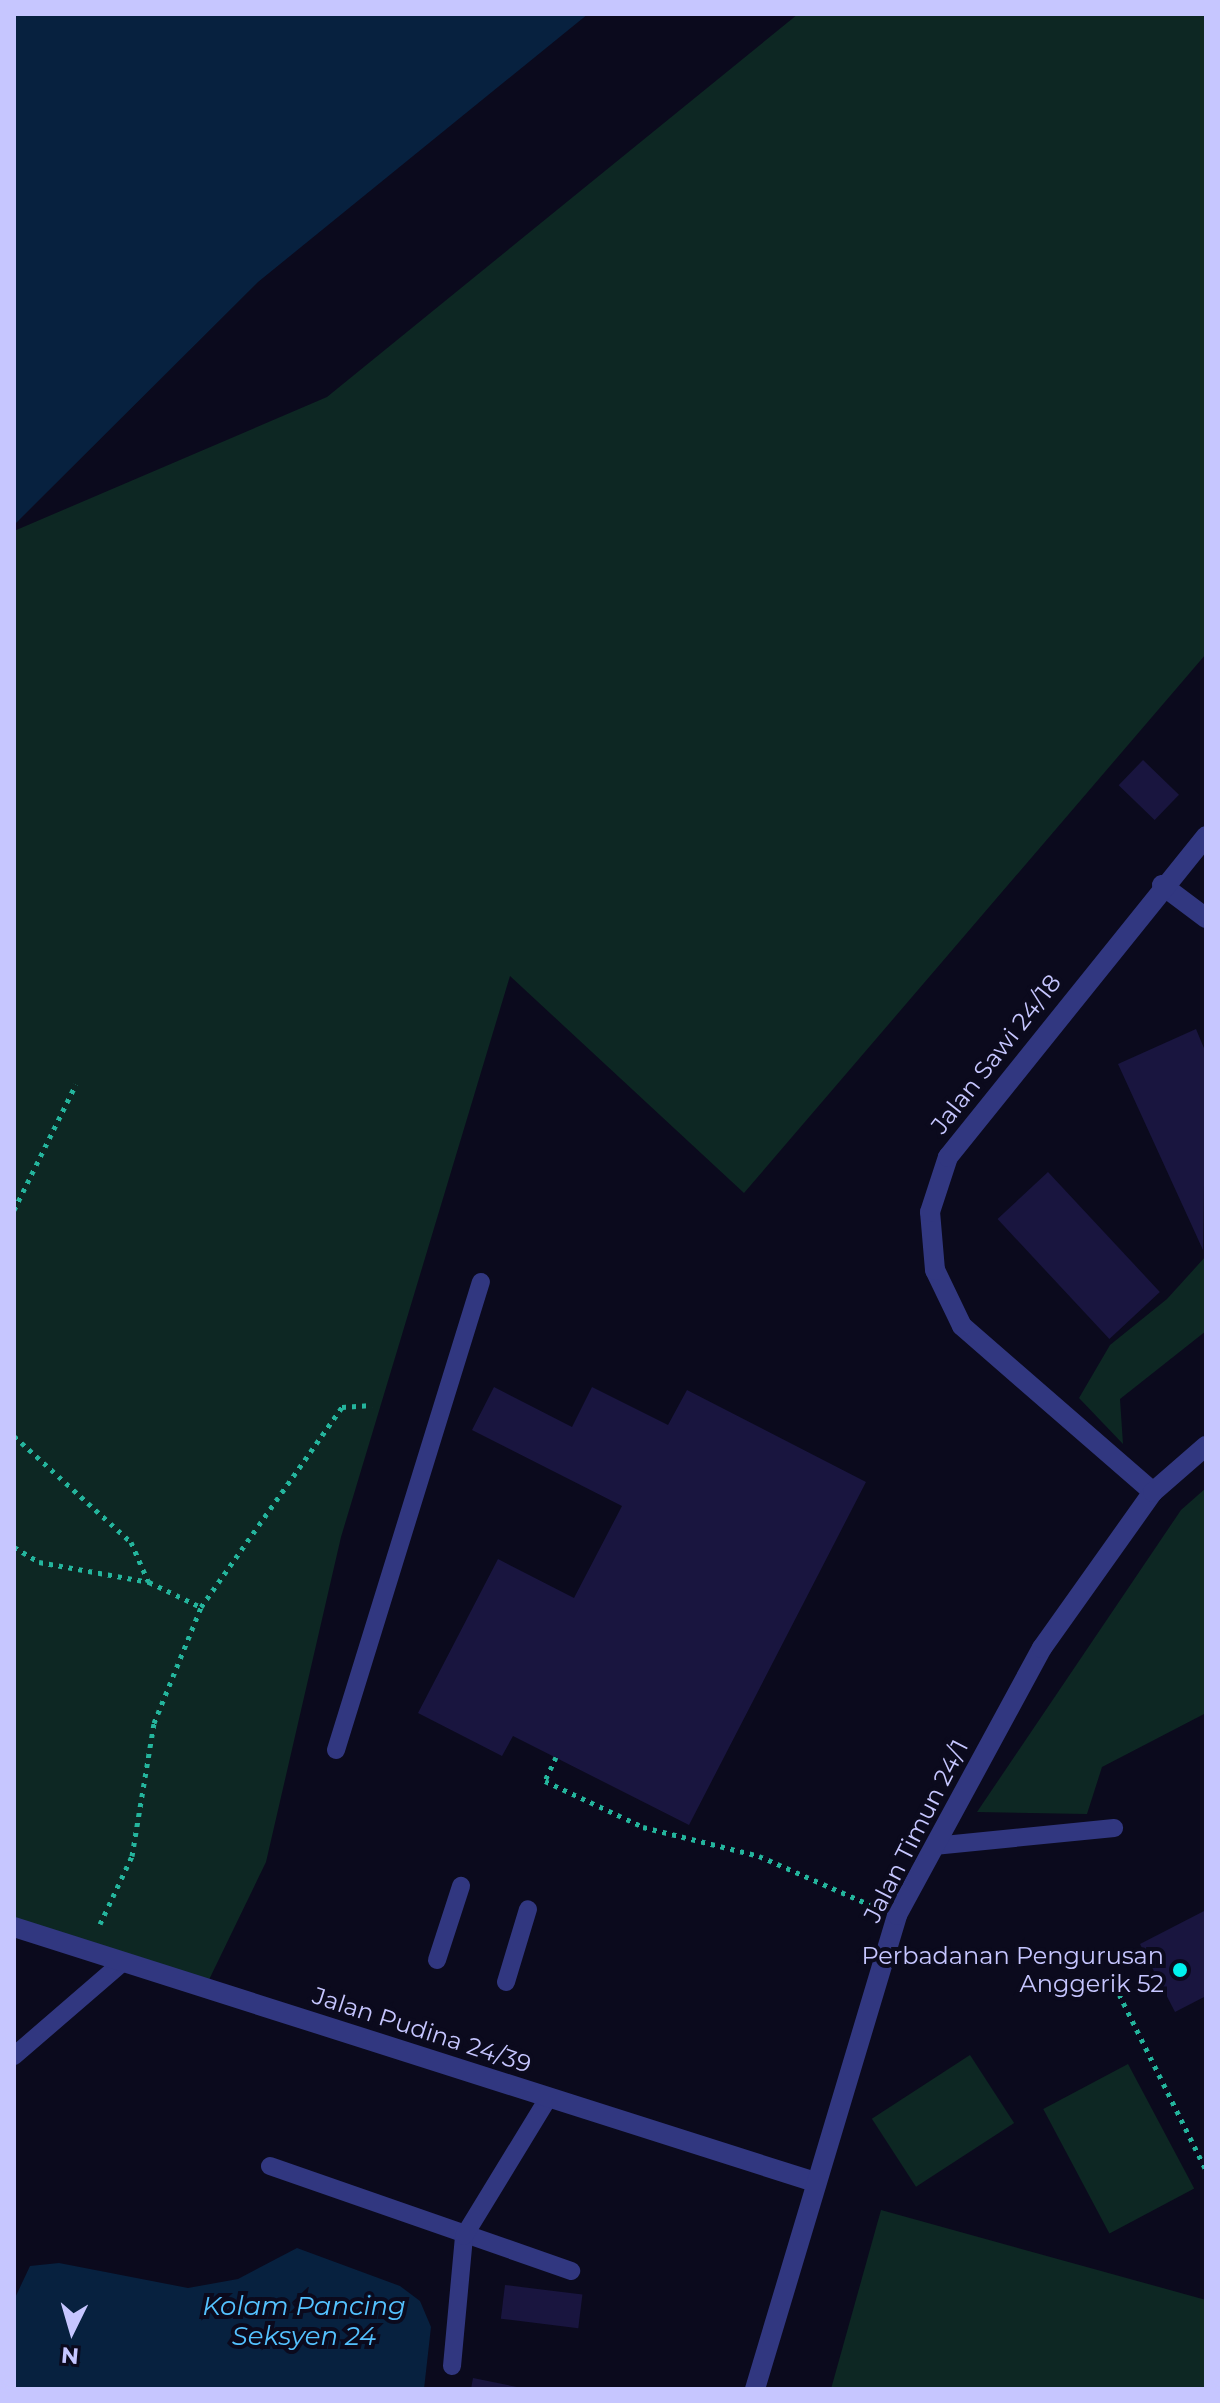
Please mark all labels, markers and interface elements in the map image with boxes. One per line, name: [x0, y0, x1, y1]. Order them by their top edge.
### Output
street label: Jalan Sawi 24/18: [925, 969, 1067, 1139]
street label: Jalan Timun 24/1: [858, 1735, 974, 1927]
place label: Perbadanan Pengurusan Anggerik 52: [861, 1942, 1164, 1998]
marker: Perbadanan Pengurusan Anggerik 52: [1171, 1961, 1189, 1979]
street label: Jalan Pudina 24/39: [309, 1981, 535, 2079]
north arrow: [32, 2291, 112, 2371]
water label: Kolam Pancing Seksyen 24: [202, 2291, 406, 2352]
text: N: [60, 2341, 80, 2370]

